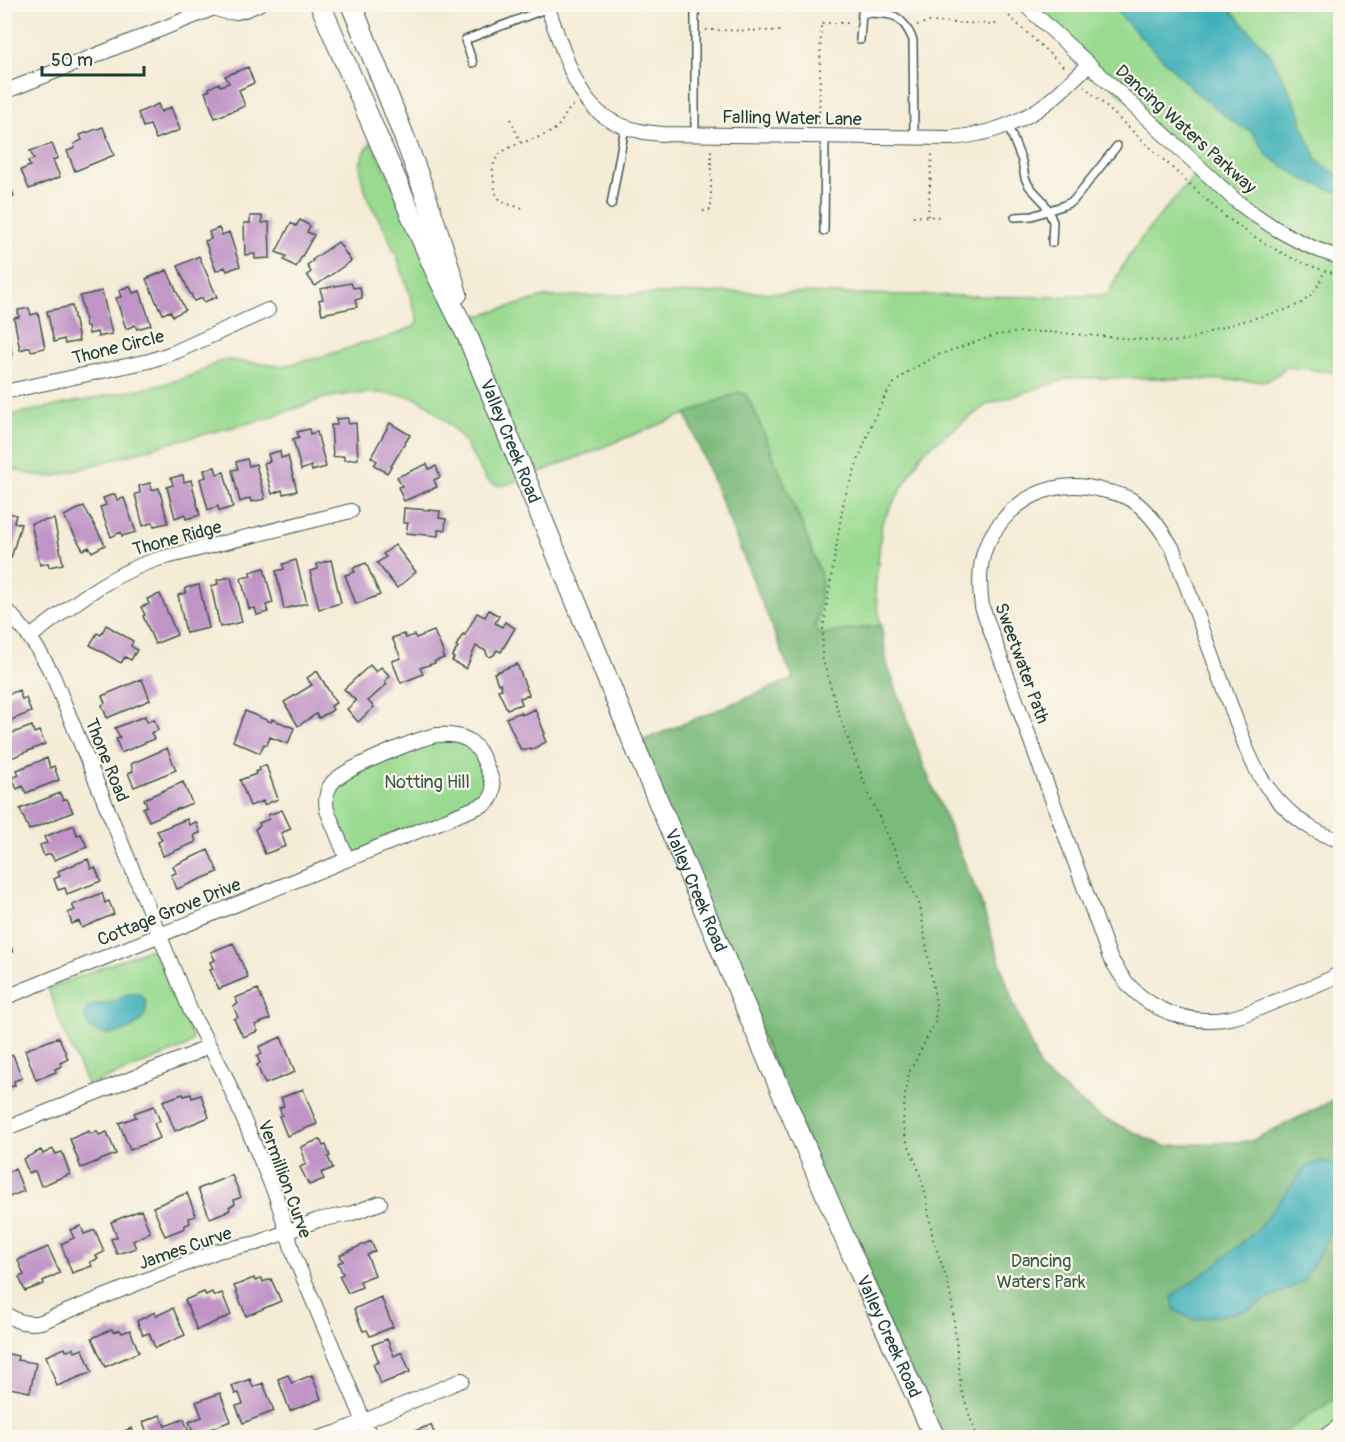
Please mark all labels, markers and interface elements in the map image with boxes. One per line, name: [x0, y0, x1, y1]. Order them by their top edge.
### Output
scale bar: [42, 39, 144, 77]
text: 50 m: [51, 49, 93, 72]
street label: Dancing Waters Parkway: [1110, 60, 1261, 199]
street label: Falling Water Lane: [722, 106, 862, 131]
street label: Thone Circle: [70, 325, 167, 370]
street label: Valley Creek Road: [474, 376, 546, 507]
street label: Thone Ridge: [130, 516, 224, 561]
street label: Sweetwater Path: [989, 600, 1054, 727]
street label: Thone Road: [79, 715, 134, 805]
park label: Notting Hill: [384, 771, 470, 794]
street label: Valley Creek Road: [659, 825, 732, 956]
street label: Cottage Grove Drive: [94, 873, 244, 952]
street label: Vermillion Curve: [252, 1117, 317, 1242]
street label: James Curve: [135, 1222, 235, 1275]
park label: Dancing Waters Park: [996, 1250, 1086, 1294]
street label: Valley Creek Road: [851, 1272, 926, 1401]

